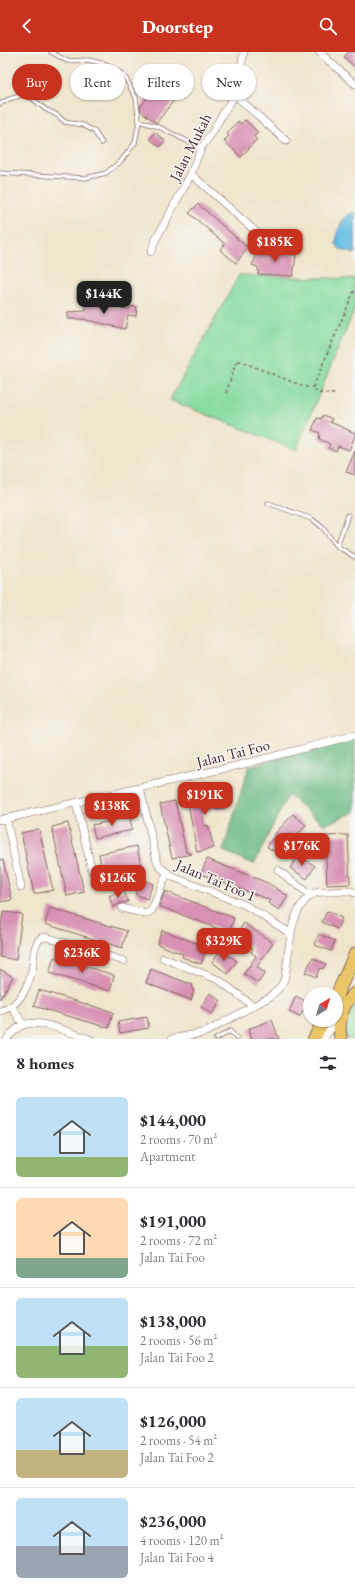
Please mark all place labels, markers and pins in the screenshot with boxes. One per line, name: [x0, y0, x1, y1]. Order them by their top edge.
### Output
pin: $185K: [247, 229, 303, 263]
pin: $144K: [76, 281, 132, 315]
pin: $191K: [177, 782, 233, 816]
pin: $138K: [84, 793, 140, 827]
pin: $176K: [274, 833, 330, 867]
pin: $126K: [90, 865, 146, 899]
pin: $329K: [196, 928, 252, 962]
pin: $236K: [54, 940, 110, 974]

